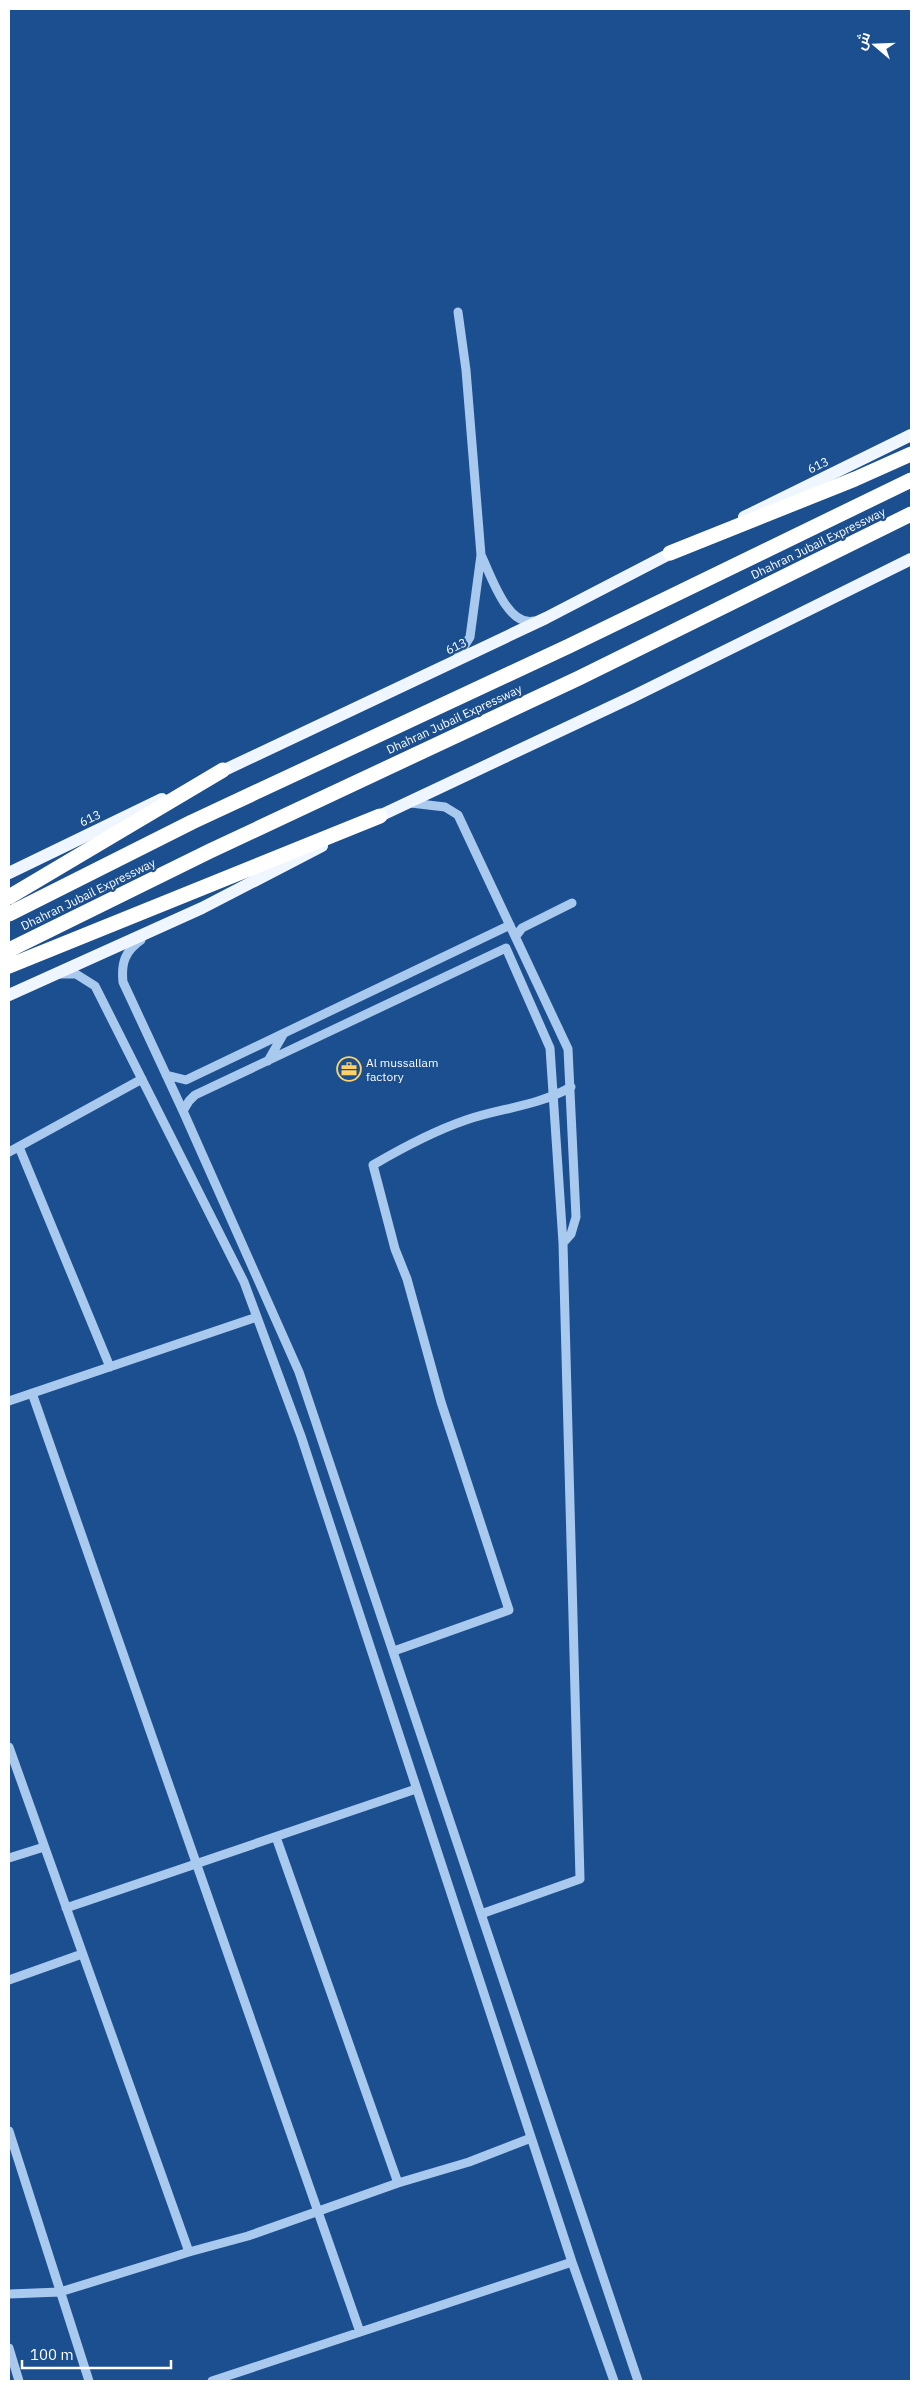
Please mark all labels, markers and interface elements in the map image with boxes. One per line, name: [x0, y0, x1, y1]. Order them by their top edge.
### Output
north arrow: [850, 20, 900, 70]
text: ش: [851, 29, 874, 52]
street label: 613: [805, 454, 831, 476]
street label: Dhahran Jubail Expressway: [748, 504, 888, 582]
street label: 613: [443, 635, 469, 657]
street label: Dhahran Jubail Expressway: [384, 681, 524, 757]
street label: 613: [77, 807, 103, 829]
street label: Dhahran Jubail Expressway: [18, 855, 158, 933]
place label: Al mussallam factory: [366, 1055, 438, 1084]
office icon: Al mussallam factory: [336, 1056, 362, 1082]
scale bar: [22, 2338, 171, 2370]
text: 100 m: [30, 2345, 74, 2364]

